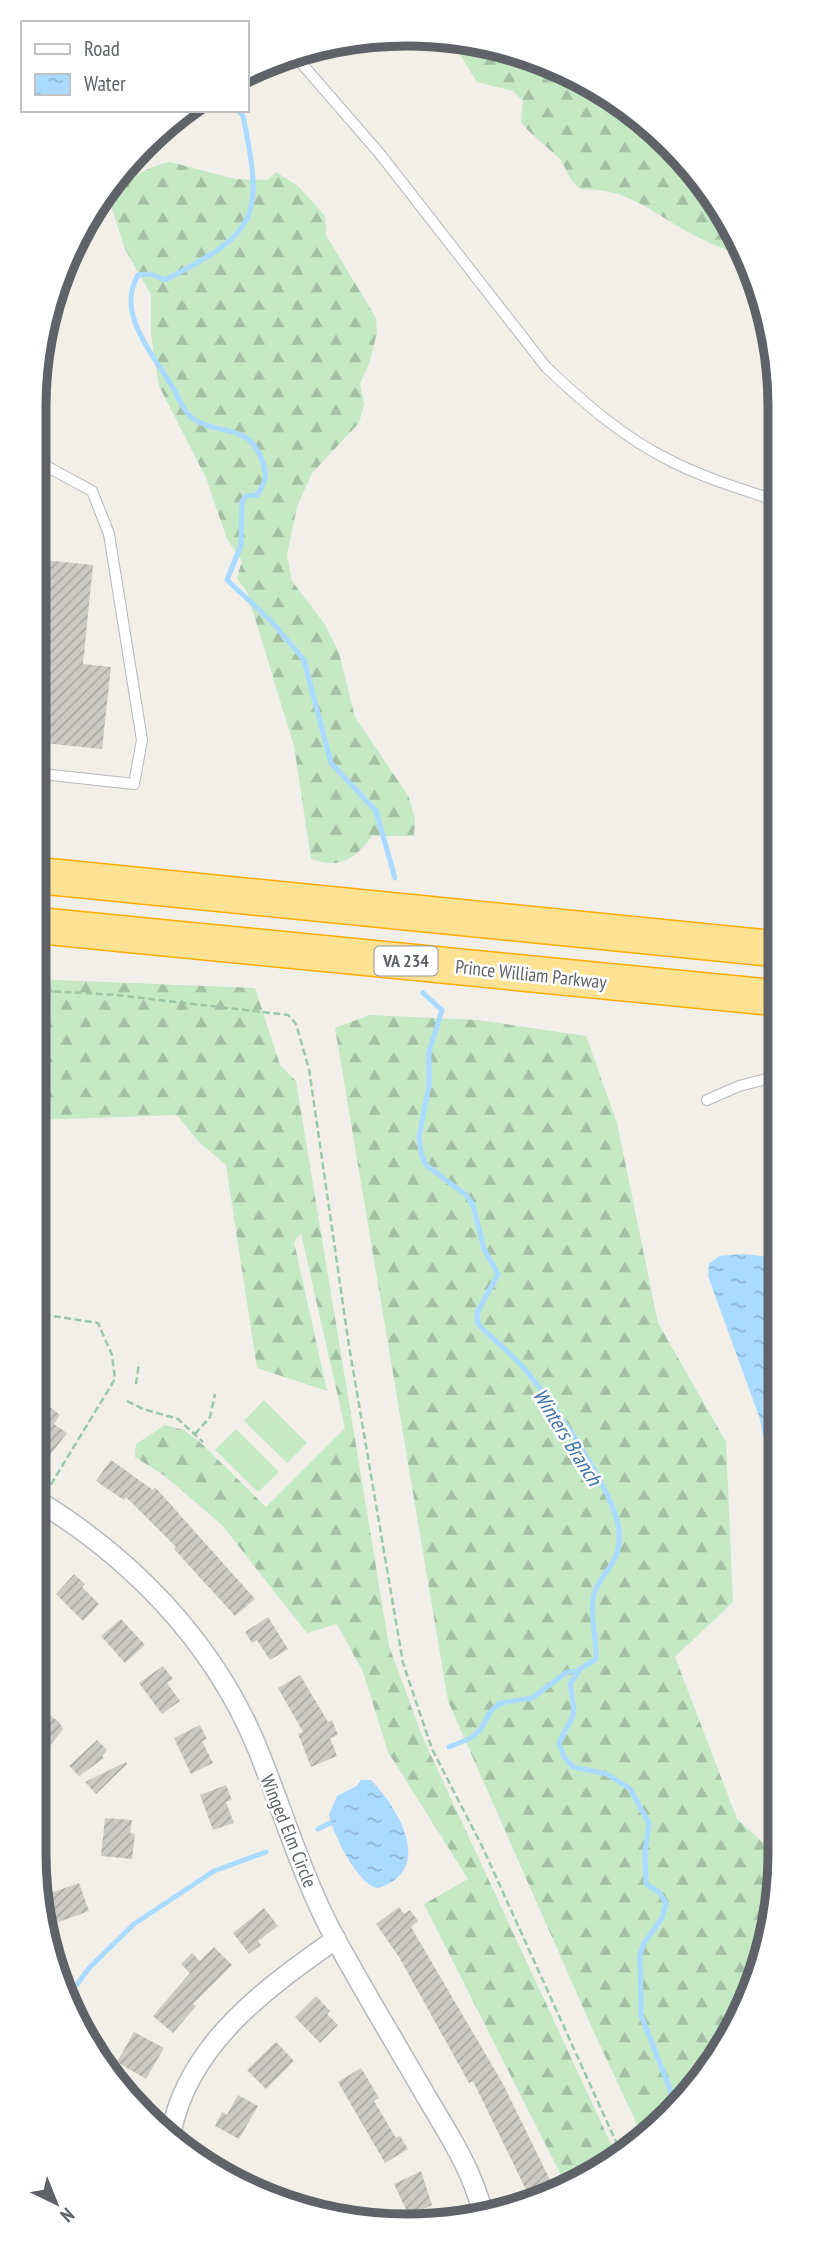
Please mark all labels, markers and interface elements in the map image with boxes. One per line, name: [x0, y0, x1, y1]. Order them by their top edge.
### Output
legend: [21, 21, 248, 112]
text: Road: [84, 35, 120, 62]
text: Water: [84, 70, 126, 97]
road number: VA 234: [374, 946, 438, 976]
street label: Prince William Parkway: [454, 954, 609, 994]
water label: Winters Branch: [527, 1383, 609, 1492]
street label: Winged Elm Circle: [255, 1771, 323, 1891]
north arrow: [21, 2168, 91, 2238]
text: N: [56, 2203, 80, 2228]

